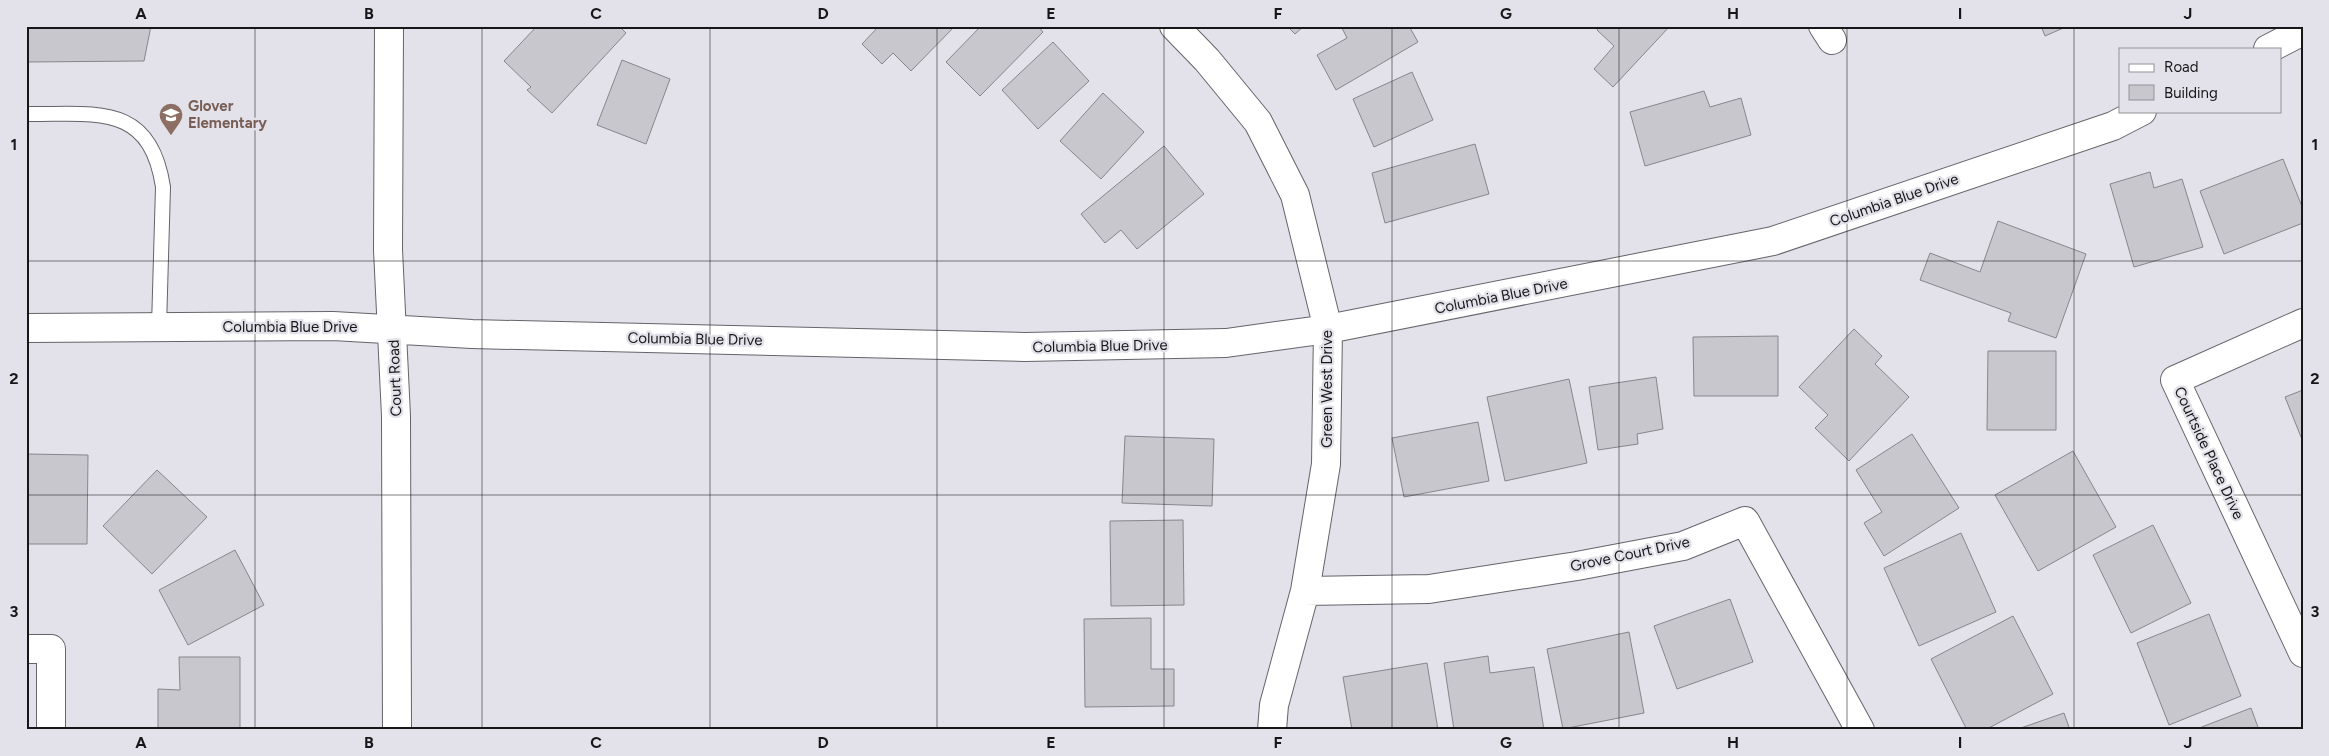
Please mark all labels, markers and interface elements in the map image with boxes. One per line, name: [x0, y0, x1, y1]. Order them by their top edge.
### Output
text: A: [135, 4, 147, 23]
text: B: [364, 4, 374, 23]
text: C: [590, 4, 602, 23]
text: D: [817, 4, 829, 23]
text: E: [1046, 4, 1056, 23]
text: F: [1274, 4, 1283, 23]
text: G: [1500, 4, 1512, 23]
text: H: [1727, 4, 1739, 23]
text: I: [1958, 4, 1962, 23]
text: J: [2184, 4, 2192, 23]
legend: [2119, 48, 2282, 112]
text: Road: [2164, 58, 2199, 76]
text: Building: [2164, 84, 2218, 102]
place label: Glover Elementary: [188, 97, 267, 132]
school or university icon: Glover Elementary: [158, 102, 184, 136]
text: 1: [11, 135, 17, 154]
text: 1: [2312, 135, 2318, 154]
street label: Columbia Blue Drive: [1827, 170, 1961, 230]
street label: Columbia Blue Drive: [1433, 274, 1569, 318]
street label: Columbia Blue Drive: [223, 318, 358, 336]
street label: Columbia Blue Drive: [627, 329, 763, 349]
street label: Green West Drive: [1318, 330, 1336, 448]
street label: Columbia Blue Drive: [1032, 336, 1168, 356]
street label: Court Road: [385, 339, 405, 417]
text: 2: [9, 369, 19, 388]
text: 2: [2310, 369, 2320, 388]
street label: Courtside Place Drive: [2170, 384, 2248, 522]
street label: Grove Court Drive: [1569, 533, 1691, 575]
text: 3: [10, 602, 19, 621]
text: 3: [2311, 602, 2320, 621]
text: A: [135, 733, 147, 752]
text: B: [364, 733, 374, 752]
text: C: [590, 733, 602, 752]
text: D: [817, 733, 829, 752]
text: E: [1046, 733, 1056, 752]
text: F: [1274, 733, 1283, 752]
text: G: [1500, 733, 1512, 752]
text: H: [1727, 733, 1739, 752]
text: I: [1958, 733, 1962, 752]
text: J: [2184, 733, 2192, 752]

